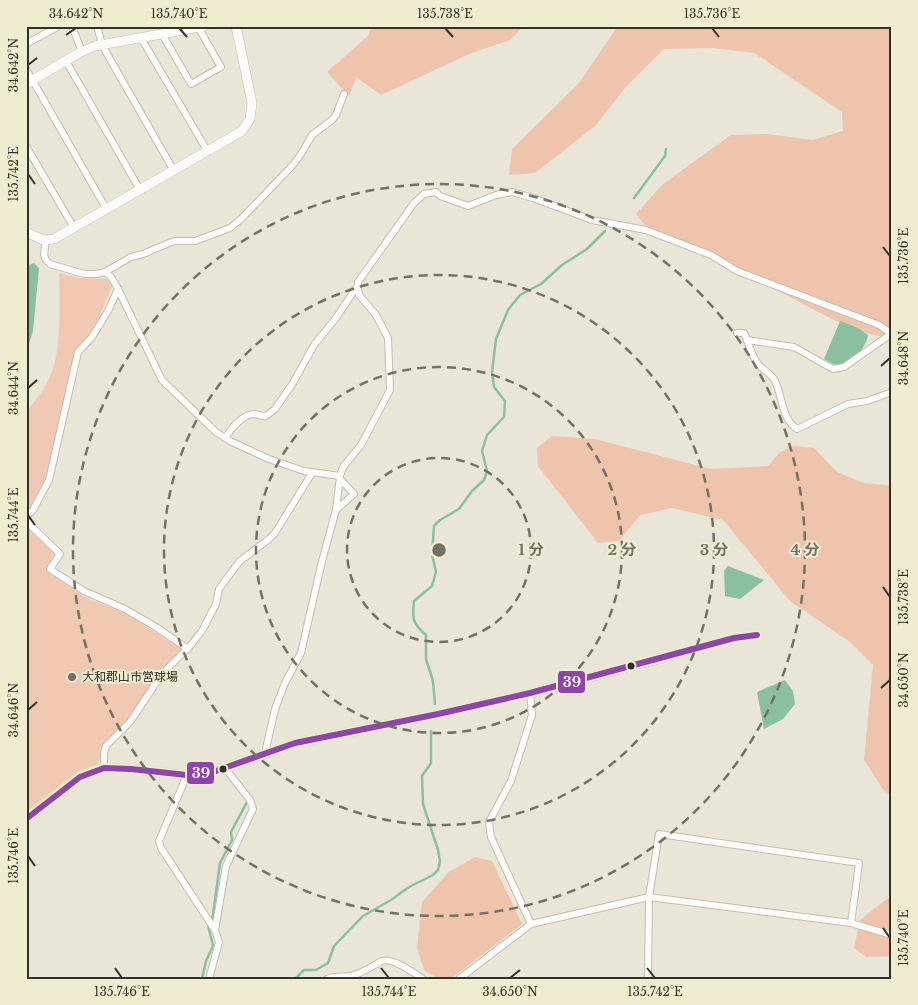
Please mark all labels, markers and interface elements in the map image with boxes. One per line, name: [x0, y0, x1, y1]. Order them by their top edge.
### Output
text: 34.642°N: [49, 6, 103, 21]
text: 135.740°E: [151, 6, 208, 21]
text: 135.738°E: [417, 6, 473, 21]
text: 135.736°E: [684, 6, 741, 21]
text: 34.642°N: [6, 38, 21, 92]
text: 135.742°E: [6, 146, 21, 202]
text: 135.736°E: [896, 227, 911, 284]
text: 34.648°N: [896, 331, 911, 385]
text: 34.644°N: [6, 361, 21, 415]
text: 135.744°E: [6, 487, 21, 543]
text: 1 分: [518, 540, 544, 559]
text: 2 分: [608, 540, 636, 559]
text: 3 分: [700, 540, 728, 559]
text: 4 分: [791, 540, 819, 559]
centre of rings: [430, 541, 448, 559]
text: 135.738°E: [896, 569, 911, 625]
text: 34.650°N: [896, 652, 911, 708]
unlabelled marker: [626, 661, 636, 671]
place label: 大和郡山市営球場: [82, 669, 178, 684]
line badge: 39: [557, 670, 586, 694]
marker: 大和郡山市営球場: [66, 671, 78, 683]
text: 39: [563, 673, 581, 691]
text: 34.646°N: [6, 682, 21, 737]
line badge: 39: [186, 761, 215, 785]
text: 39: [192, 764, 210, 782]
unlabelled marker: [218, 764, 228, 774]
text: 135.746°E: [6, 828, 21, 884]
text: 135.740°E: [896, 909, 911, 966]
text: 135.746°E: [94, 984, 150, 999]
text: 135.744°E: [362, 984, 417, 999]
text: 34.650°N: [482, 984, 538, 999]
text: 135.742°E: [627, 984, 683, 999]

